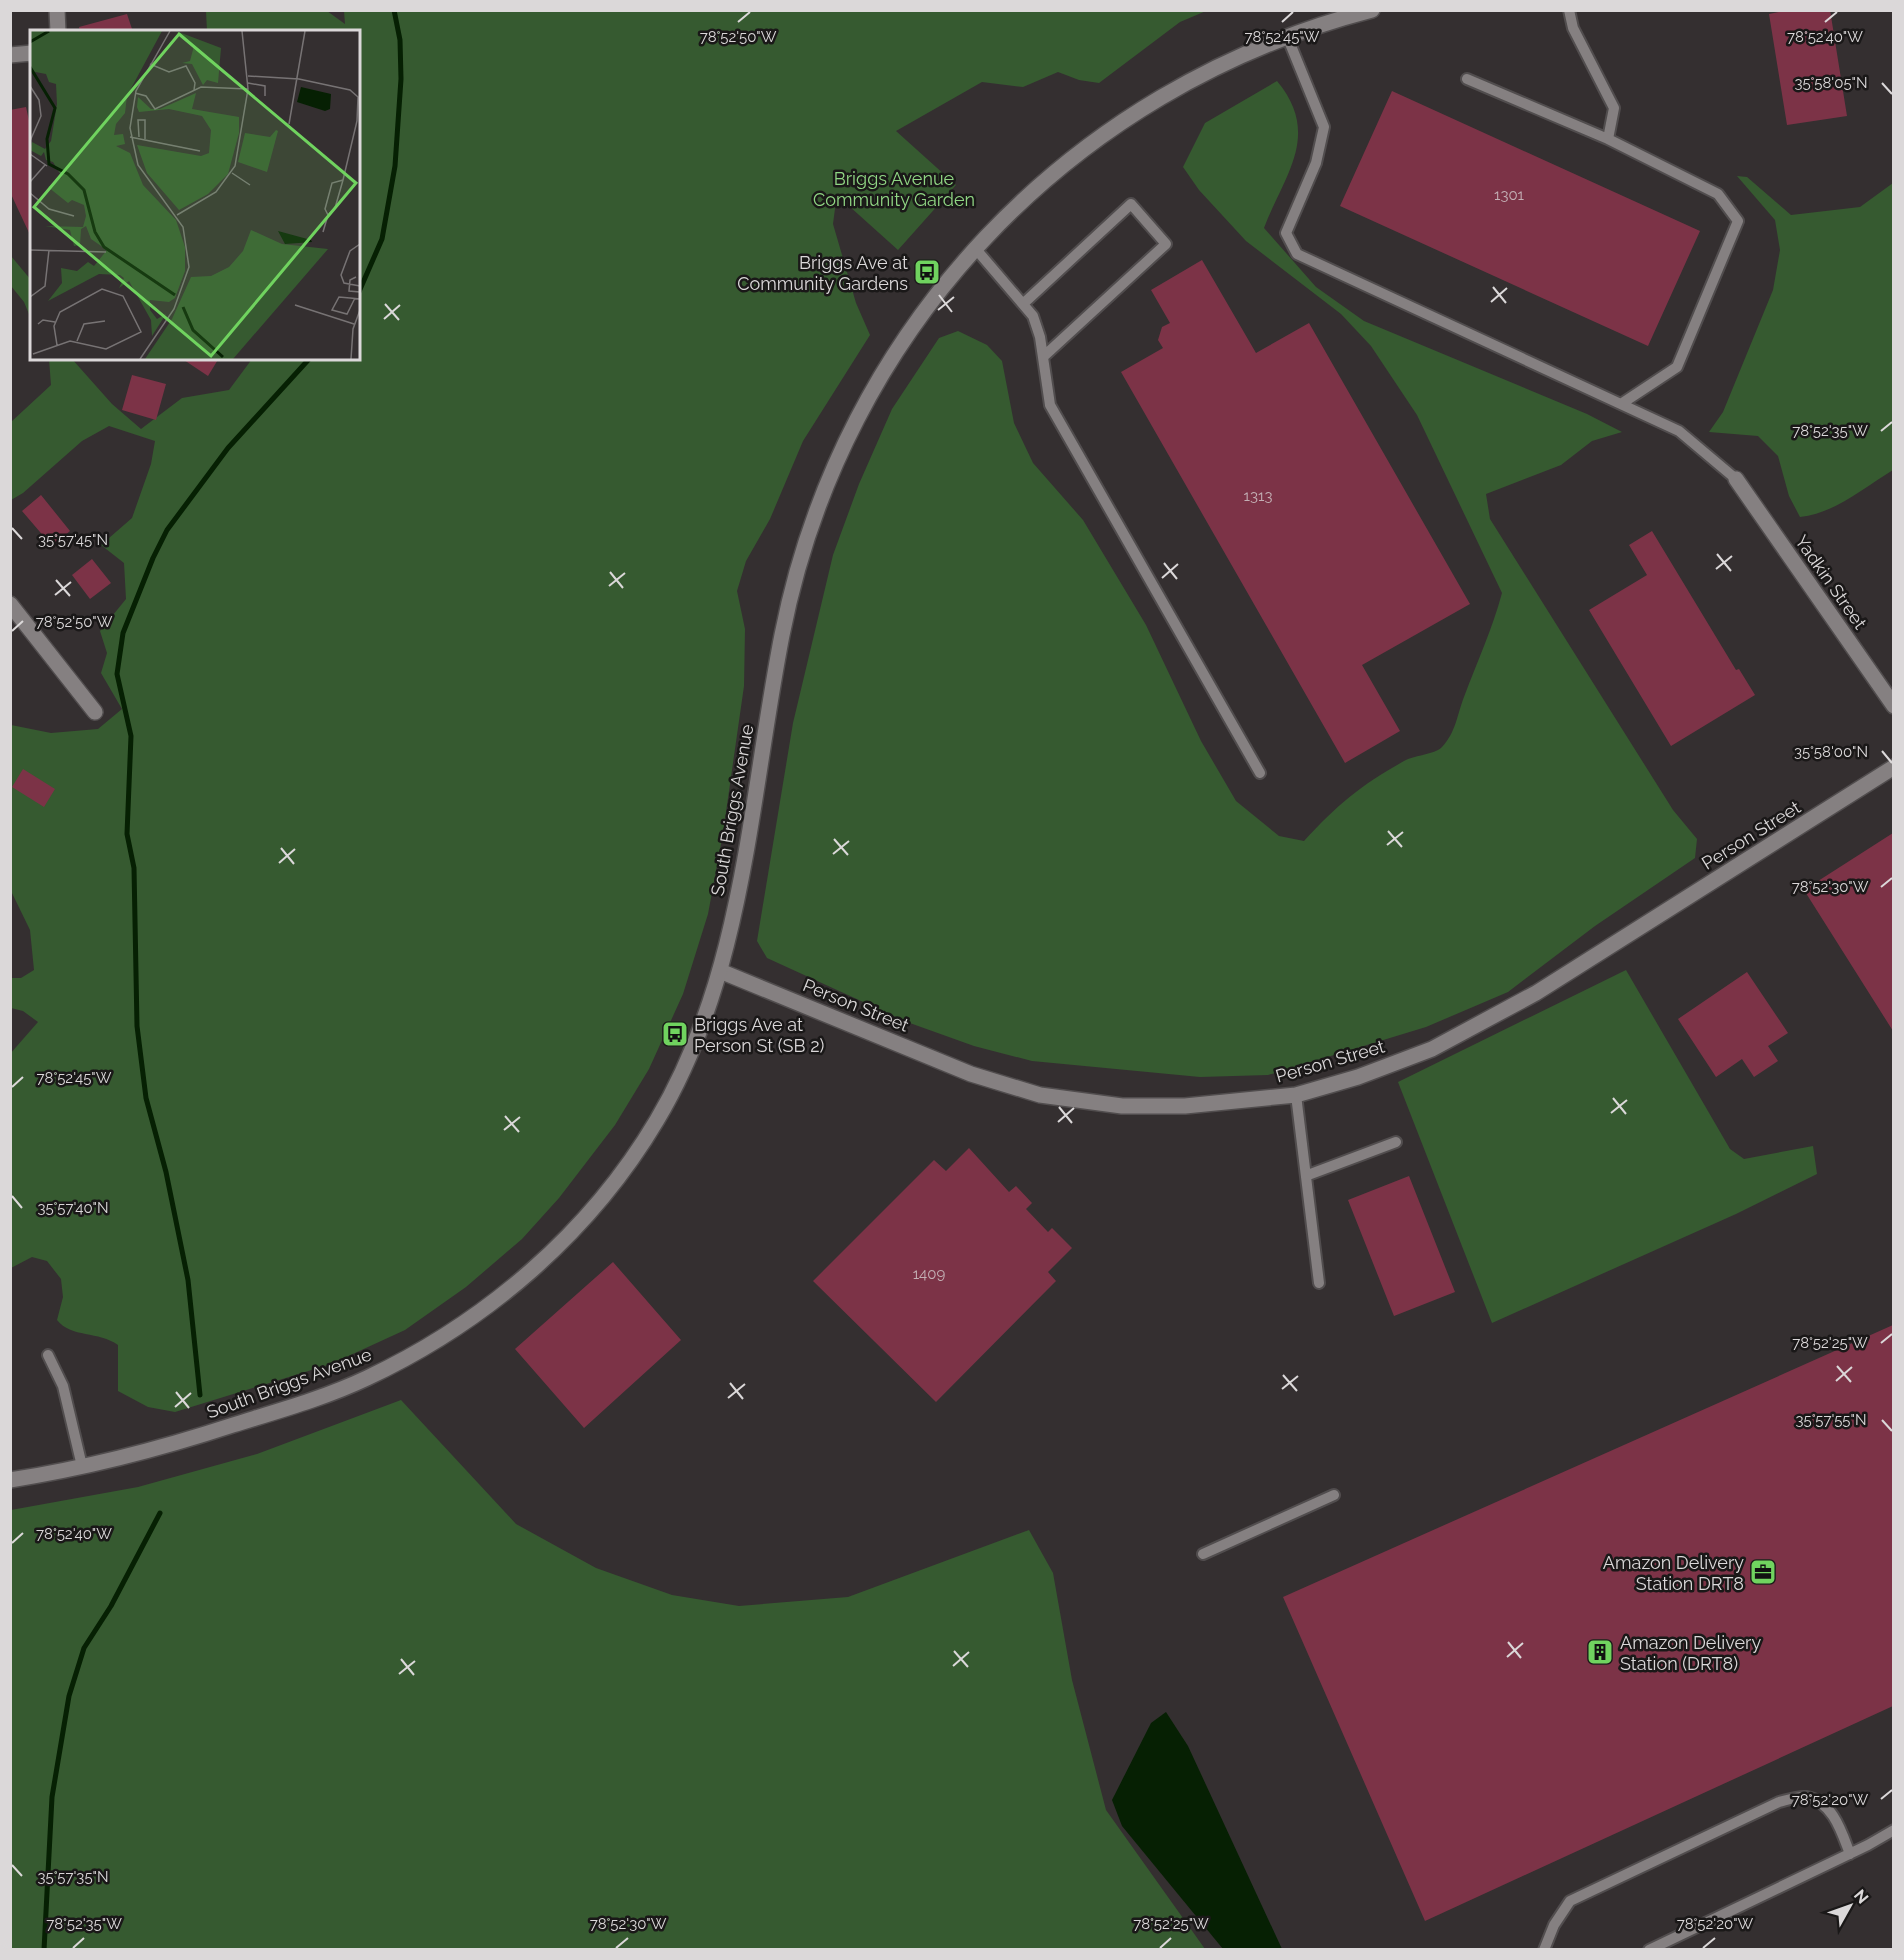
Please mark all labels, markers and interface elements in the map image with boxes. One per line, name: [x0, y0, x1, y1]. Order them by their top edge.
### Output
text: 78°52'50"W: [700, 28, 777, 46]
text: 78°52'45"W: [1245, 28, 1320, 46]
text: 78°52'40"W: [1787, 28, 1863, 46]
inset map: [30, 30, 360, 360]
text: 35°58'05"N: [1794, 74, 1868, 92]
park label: Briggs Avenue Community Garden: [813, 168, 975, 210]
house number: 1301: [1494, 186, 1525, 204]
place label: Briggs Ave at Community Gardens: [737, 252, 908, 294]
bus stop icon: Briggs Ave at Community Gardens: [912, 257, 942, 287]
text: 78°52'35"W: [1792, 422, 1868, 440]
house number: 1313: [1244, 487, 1272, 505]
text: 35°57'45"N: [38, 531, 108, 549]
street label: Yadkin Street: [1791, 531, 1871, 633]
text: 78°52'50"W: [36, 613, 113, 631]
street label: South Briggs Avenue: [707, 722, 758, 897]
text: 35°58'00"N: [1794, 743, 1868, 761]
street label: Person Street: [1698, 796, 1804, 874]
text: 78°52'30"W: [1792, 878, 1869, 896]
street label: Person Street: [800, 974, 912, 1036]
place label: Briggs Ave at Person St (SB 2): [694, 1014, 825, 1056]
bus stop icon: Briggs Ave at Person St (SB 2): [660, 1019, 690, 1049]
street label: Person Street: [1273, 1035, 1387, 1087]
text: 78°52'45"W: [37, 1069, 112, 1087]
text: 35°57'40"N: [37, 1199, 109, 1217]
house number: 1409: [913, 1265, 945, 1283]
text: 78°52'25"W: [1792, 1334, 1868, 1352]
street label: South Briggs Avenue: [204, 1343, 375, 1423]
text: 35°57'55"N: [1795, 1411, 1867, 1429]
text: 78°52'40"W: [36, 1525, 112, 1543]
place label: Amazon Delivery Station DRT8: [1603, 1552, 1744, 1594]
office icon: Amazon Delivery Station DRT8: [1748, 1557, 1778, 1587]
place label: Amazon Delivery Station (DRT8): [1620, 1632, 1761, 1674]
building icon: Amazon Delivery Station (DRT8): [1585, 1637, 1615, 1667]
text: 78°52'20"W: [1792, 1791, 1869, 1809]
text: 35°57'35"N: [37, 1868, 109, 1886]
north arrow: [1820, 1876, 1880, 1936]
text: N: [1850, 1886, 1872, 1907]
text: 78°52'35"W: [46, 1915, 122, 1933]
text: 78°52'30"W: [590, 1915, 667, 1933]
text: 78°52'25"W: [1133, 1915, 1209, 1933]
text: 78°52'20"W: [1677, 1915, 1754, 1933]

